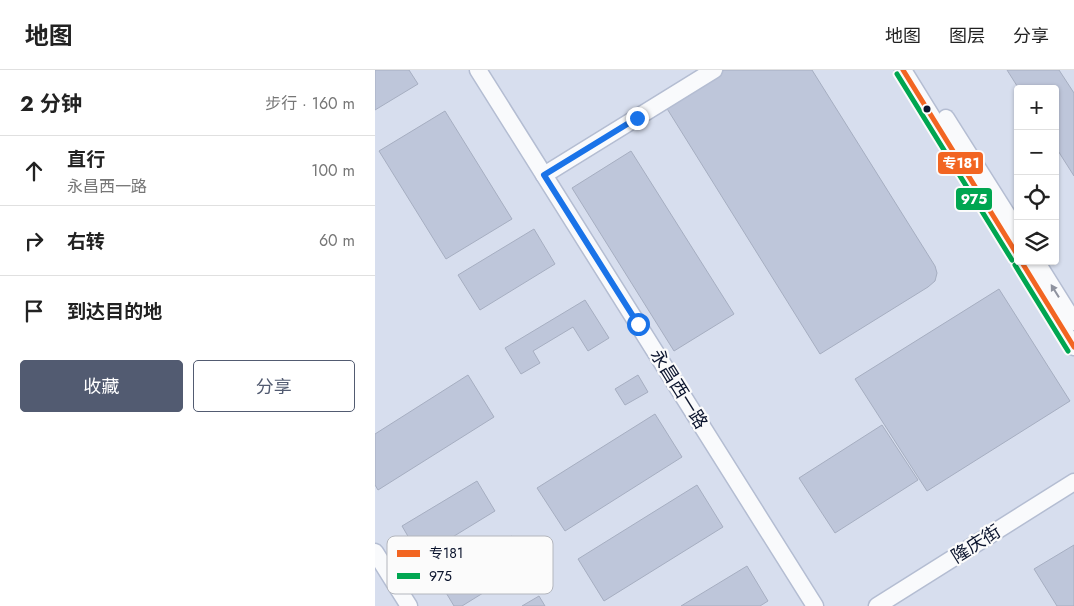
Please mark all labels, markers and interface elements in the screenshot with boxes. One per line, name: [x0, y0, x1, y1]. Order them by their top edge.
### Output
text: 地图: [25, 18, 73, 53]
text: 地图: [885, 23, 921, 49]
text: 图层: [949, 23, 985, 49]
text: 分享: [1013, 23, 1049, 49]
map controls: [1014, 85, 1059, 265]
button: +: [1014, 85, 1059, 130]
text: 2 分钟: [20, 89, 82, 119]
text: 步行 · 160 m: [265, 92, 355, 115]
unlabelled marker: [922, 104, 932, 114]
route end: [626, 107, 649, 130]
button: −: [1014, 130, 1059, 175]
text: 直行: [67, 146, 105, 173]
line badge: 专181: [937, 151, 984, 175]
text: 专181: [942, 153, 980, 173]
icon: ahead: [20, 157, 48, 185]
text: 100 m: [311, 159, 355, 182]
text: 永昌西一路: [67, 175, 147, 198]
button: locate: [1014, 175, 1059, 220]
line badge: 975: [955, 187, 993, 211]
text: 975: [961, 189, 987, 209]
button: layers: [1014, 220, 1059, 265]
icon: right: [20, 227, 48, 255]
text: 右转: [67, 228, 105, 255]
text: 60 m: [319, 229, 355, 252]
one-way arrow: [1050, 285, 1060, 298]
icon: arrive: [20, 297, 48, 325]
text: 到达目的地: [67, 298, 162, 325]
route start: [627, 313, 650, 336]
street label: 永昌西一路: [644, 344, 714, 434]
button: 收藏: [20, 360, 183, 412]
button: 分享: [193, 360, 355, 412]
street label: 隆庆街: [946, 519, 1006, 569]
legend: [387, 536, 553, 594]
text: 专181: [429, 543, 463, 563]
text: 975: [429, 566, 452, 586]

